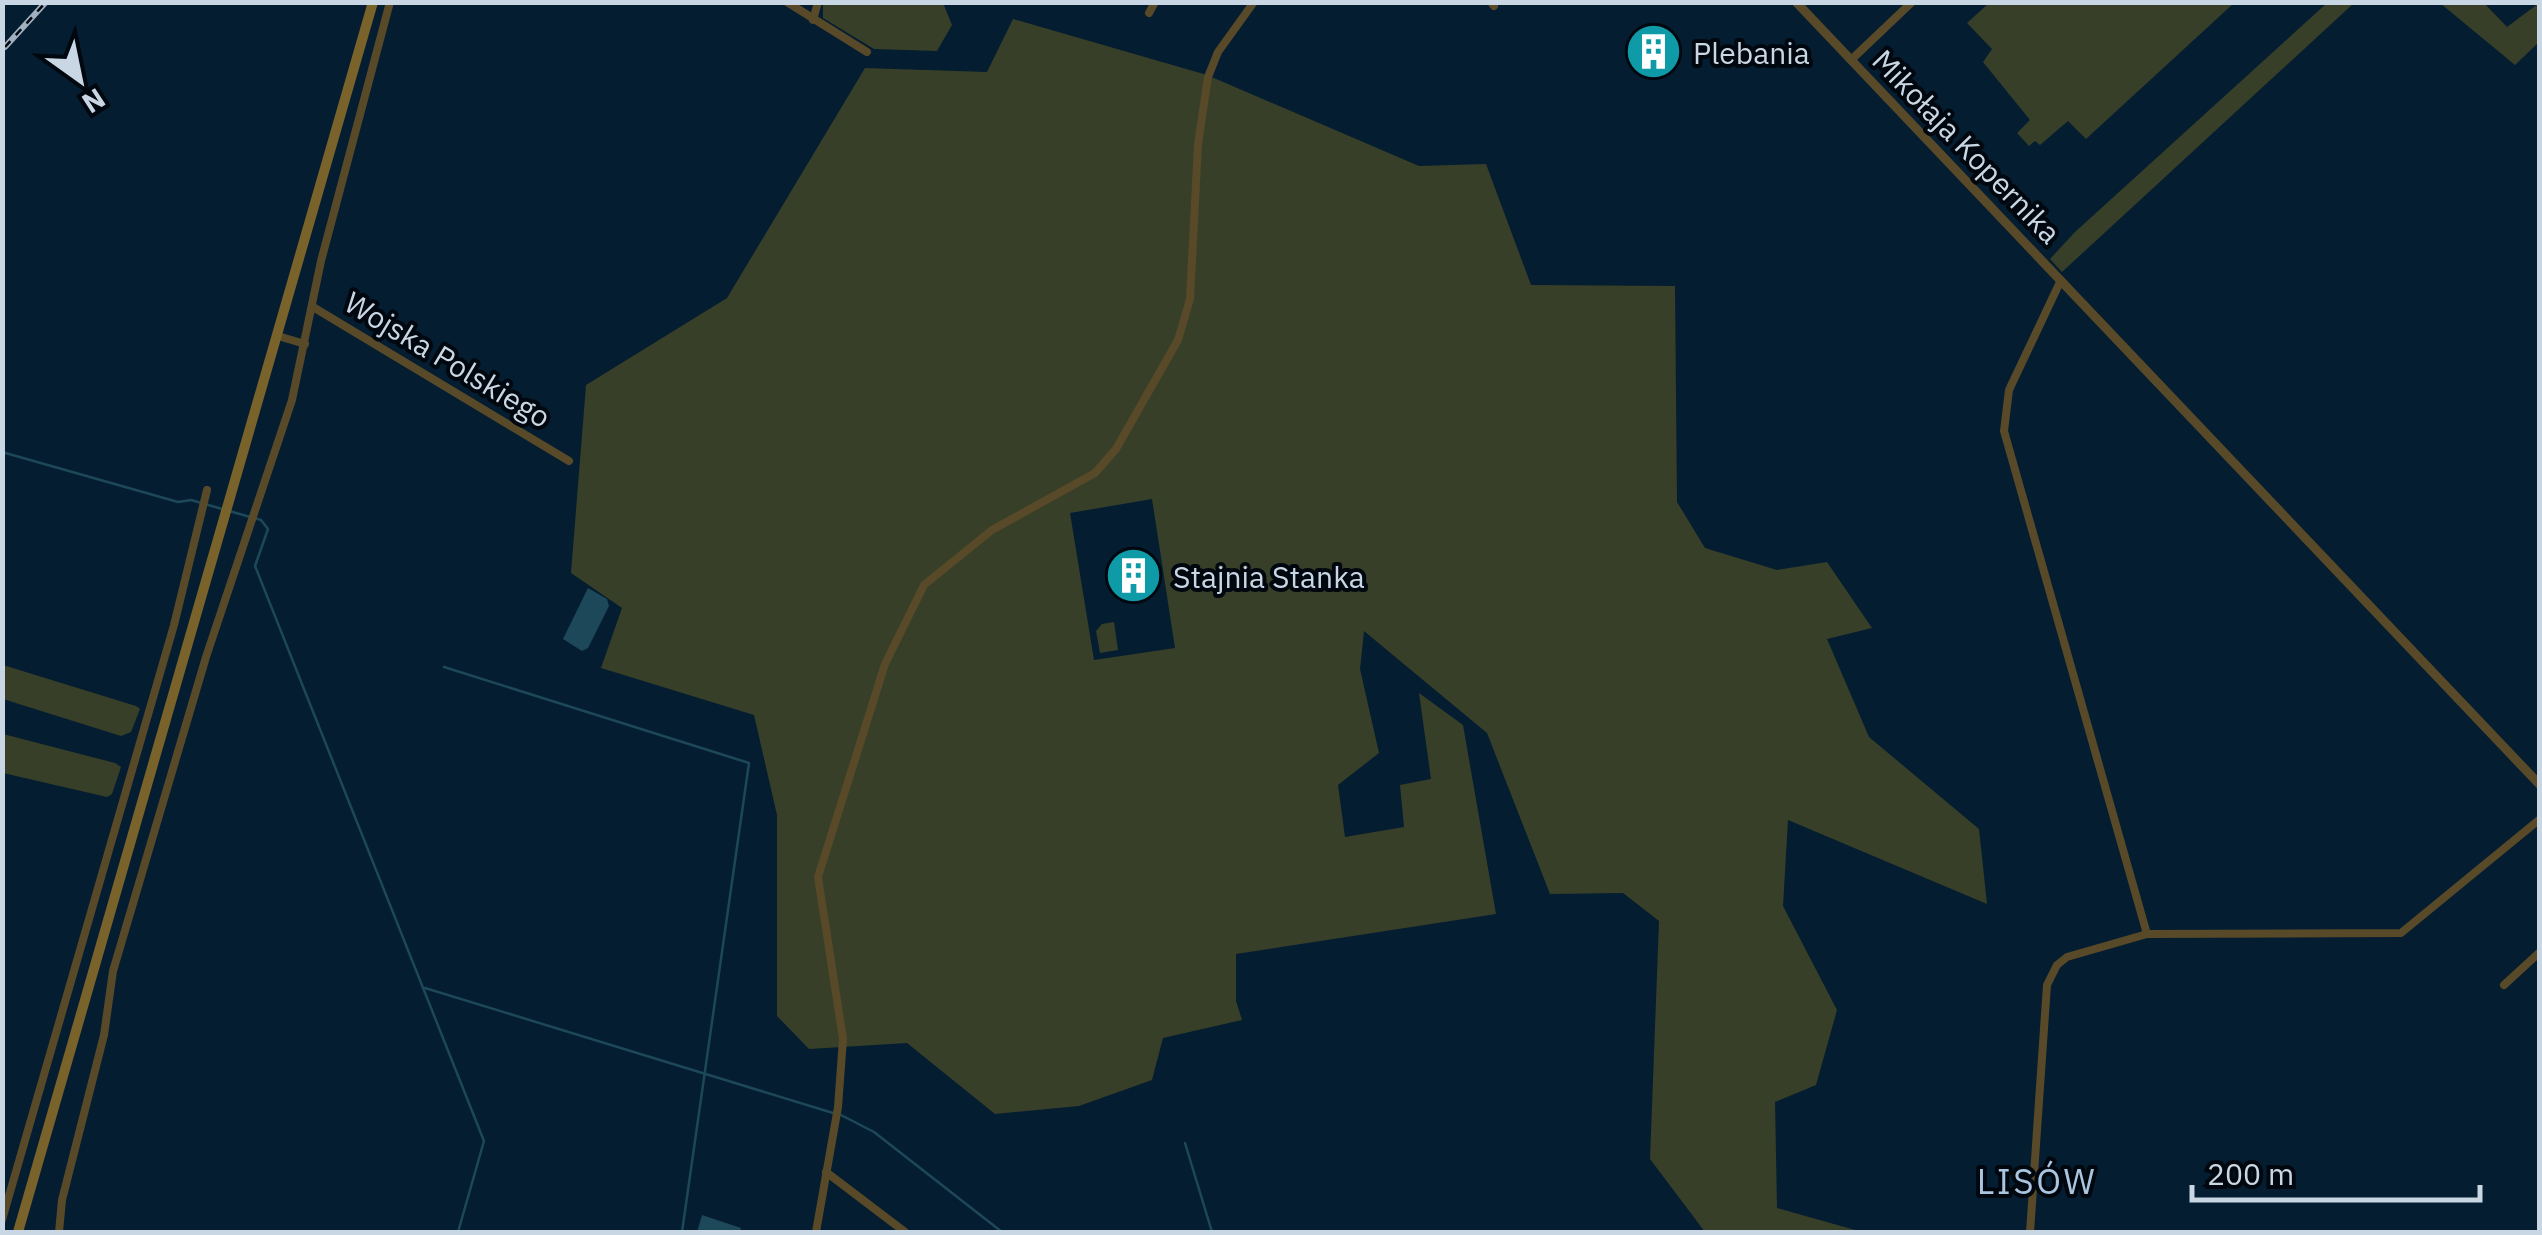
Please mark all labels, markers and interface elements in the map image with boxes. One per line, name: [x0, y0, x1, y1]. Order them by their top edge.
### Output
building icon: Plebania: [1624, 22, 1684, 82]
north arrow: [30, 30, 130, 130]
place label: Plebania: [1693, 33, 1810, 72]
street label: Mikołaja Kopernika: [1864, 41, 2070, 251]
text: N: [75, 80, 112, 122]
street label: Wojska Polskiego: [338, 282, 558, 436]
building icon: Stajnia Stanka: [1104, 546, 1164, 606]
place label: Stajnia Stanka: [1173, 557, 1365, 596]
scale bar: [2192, 1140, 2480, 1202]
text: 200 m: [2207, 1154, 2294, 1193]
district label: LISÓW: [1977, 1158, 2097, 1204]

